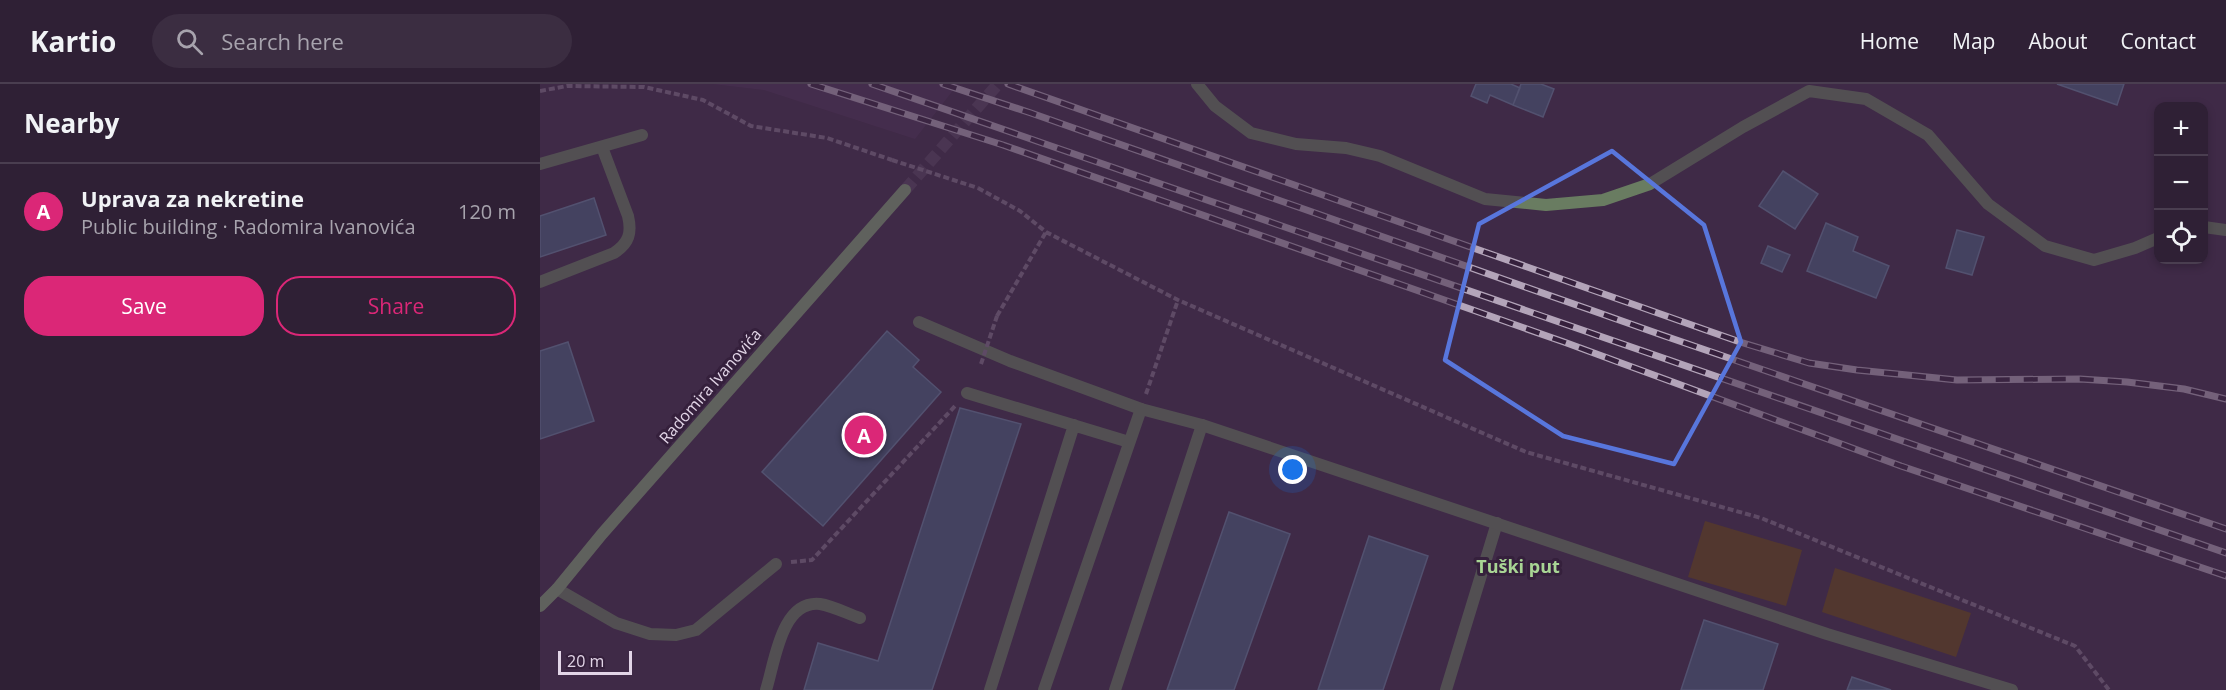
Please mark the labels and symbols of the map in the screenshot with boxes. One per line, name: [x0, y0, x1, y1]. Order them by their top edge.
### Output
street label: Radomira Ivanovića: [654, 324, 766, 448]
pin: A: [844, 412, 884, 458]
your location: [1278, 455, 1307, 484]
district label: Tuški put: [1476, 554, 1560, 578]
scale bar: [558, 648, 632, 676]

